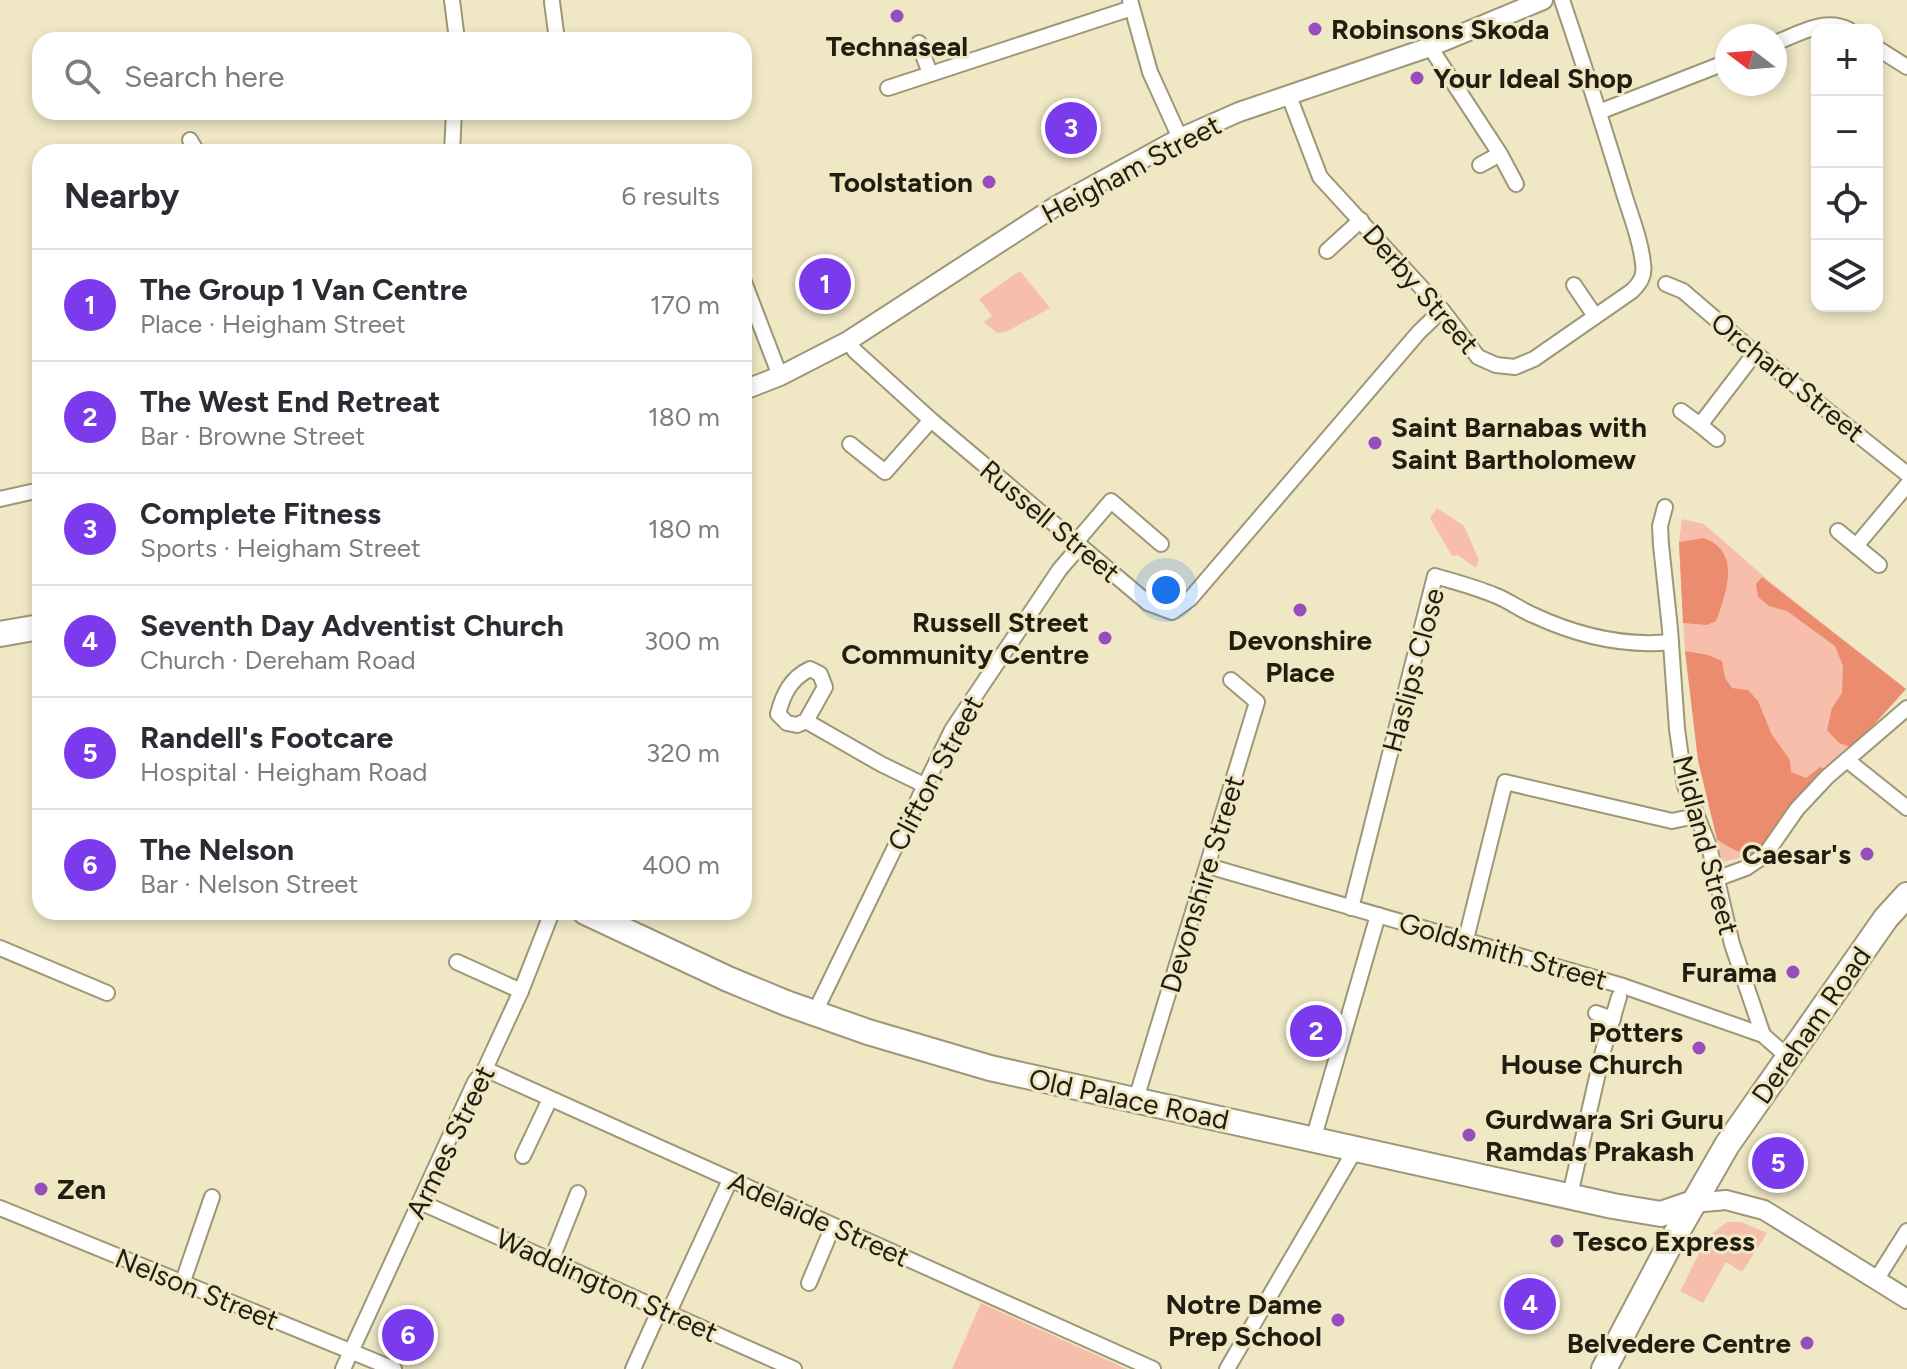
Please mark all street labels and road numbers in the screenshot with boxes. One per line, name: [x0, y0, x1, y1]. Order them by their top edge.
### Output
street label: Heigham Street: [1035, 107, 1227, 231]
street label: Derby Street: [1356, 217, 1486, 361]
street label: Orchard Street: [1704, 305, 1872, 449]
street label: Russell Street: [973, 453, 1127, 589]
street label: Haslips Close: [1375, 584, 1451, 756]
street label: Clifton Street: [880, 690, 990, 856]
street label: Midland Street: [1666, 752, 1746, 938]
street label: Devonshire Street: [1153, 771, 1251, 997]
street label: Goldsmith Street: [1395, 905, 1611, 997]
street label: Dereham Road: [1744, 940, 1878, 1110]
street label: Armes Street: [398, 1060, 502, 1224]
street label: Old Palace Road: [1026, 1061, 1232, 1137]
street label: Adelaide Street: [723, 1164, 915, 1274]
street label: Waddington Street: [491, 1221, 723, 1349]
street label: Nelson Street: [110, 1241, 284, 1337]

